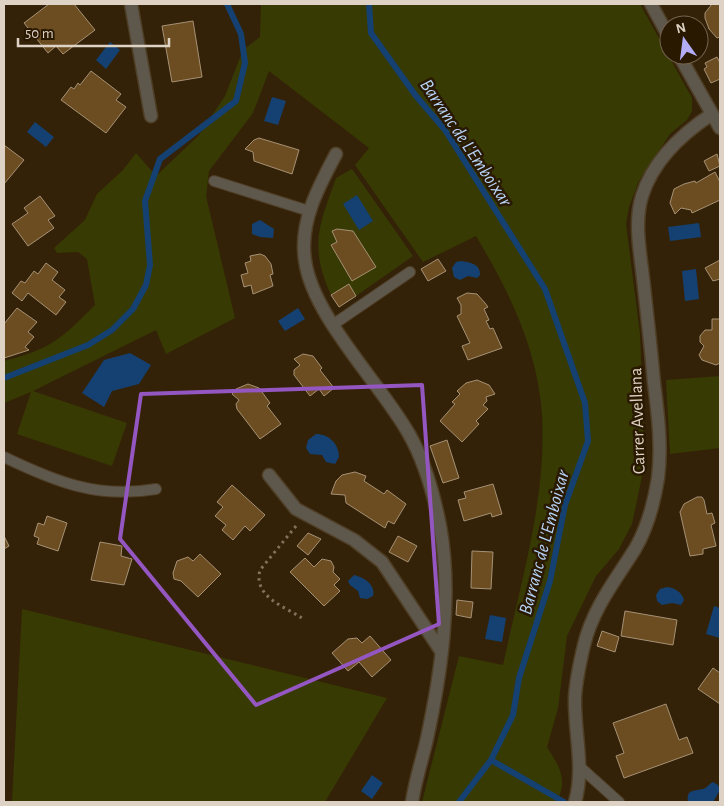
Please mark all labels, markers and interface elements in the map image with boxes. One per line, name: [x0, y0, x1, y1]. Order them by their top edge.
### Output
scale bar: [18, 15, 169, 47]
north arrow: [659, 15, 709, 65]
text: N: [675, 20, 688, 36]
text: 50 m: [25, 26, 54, 41]
water label: Barranc de L'Emboixar: [416, 76, 516, 211]
street label: Carrer Avellana: [627, 367, 649, 475]
water label: Barranc de L'Emboixar: [516, 467, 573, 617]

